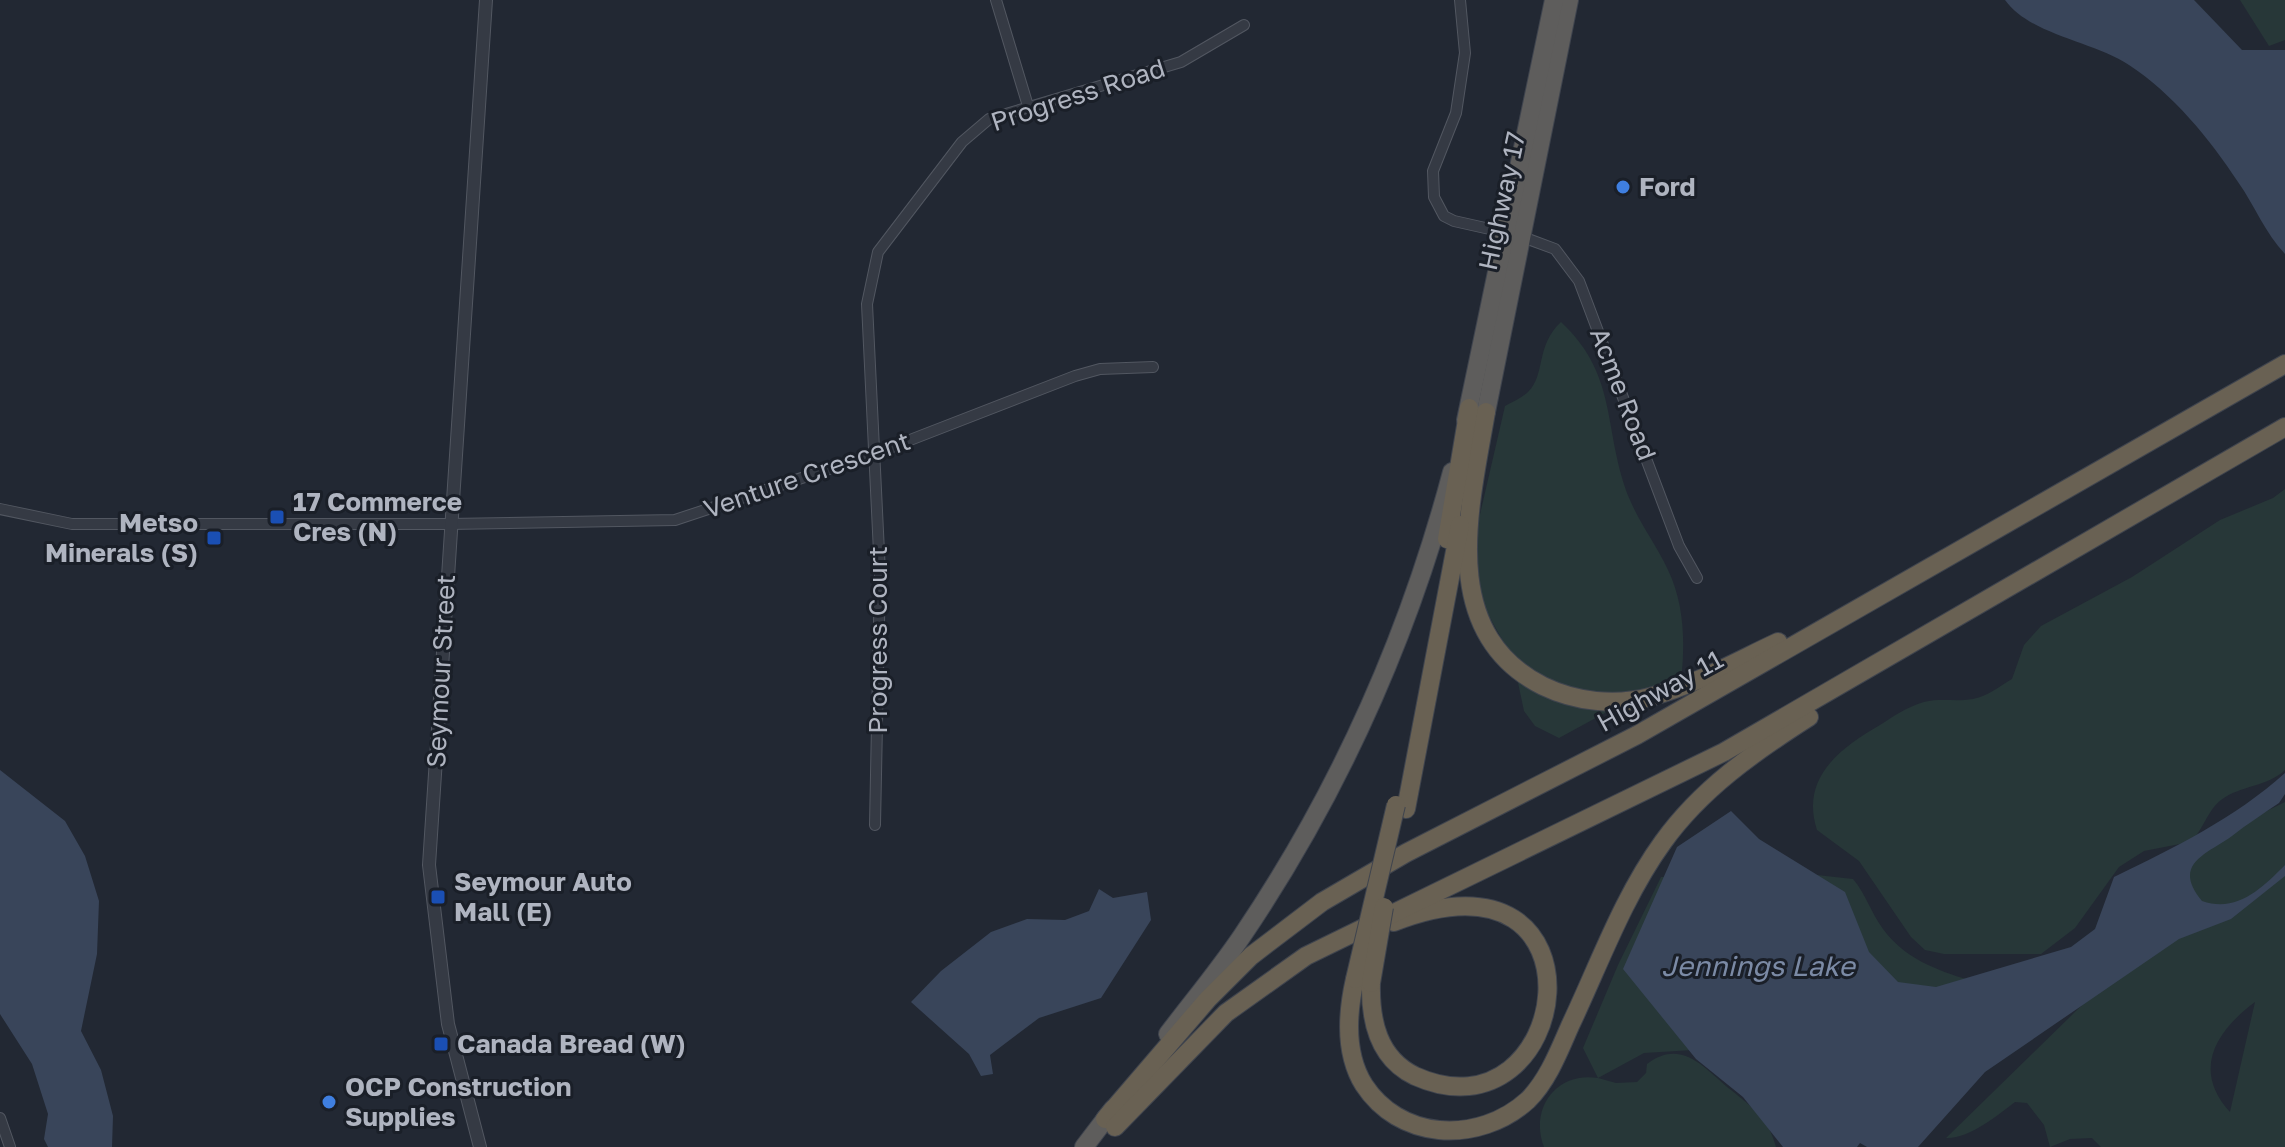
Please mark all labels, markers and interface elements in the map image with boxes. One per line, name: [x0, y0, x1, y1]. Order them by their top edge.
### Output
street label: Progress Road: [987, 52, 1169, 137]
street label: Highway 17: [1472, 129, 1531, 273]
place label: Ford: [1639, 171, 1696, 202]
marker: Ford: [1614, 178, 1632, 196]
street label: Acme Road: [1584, 323, 1663, 465]
street label: Venture Crescent: [700, 425, 914, 524]
place label: 17 Commerce Cres (N): [293, 486, 462, 547]
place label: Metso Minerals (S): [45, 507, 198, 568]
marker: 17 Commerce Cres (N): [268, 508, 286, 526]
marker: Metso Minerals (S): [205, 529, 223, 547]
street label: Progress Court: [862, 546, 893, 734]
street label: Seymour Street: [420, 573, 461, 769]
street label: Highway 11: [1591, 643, 1728, 738]
place label: Seymour Auto Mall (E): [454, 866, 632, 927]
marker: Seymour Auto Mall (E): [429, 888, 447, 906]
water label: Jennings Lake: [1661, 949, 1857, 982]
place label: Canada Bread (W): [457, 1028, 686, 1059]
marker: Canada Bread (W): [432, 1035, 450, 1053]
place label: OCP Construction Supplies: [345, 1071, 571, 1132]
marker: OCP Construction Supplies: [320, 1093, 338, 1111]

